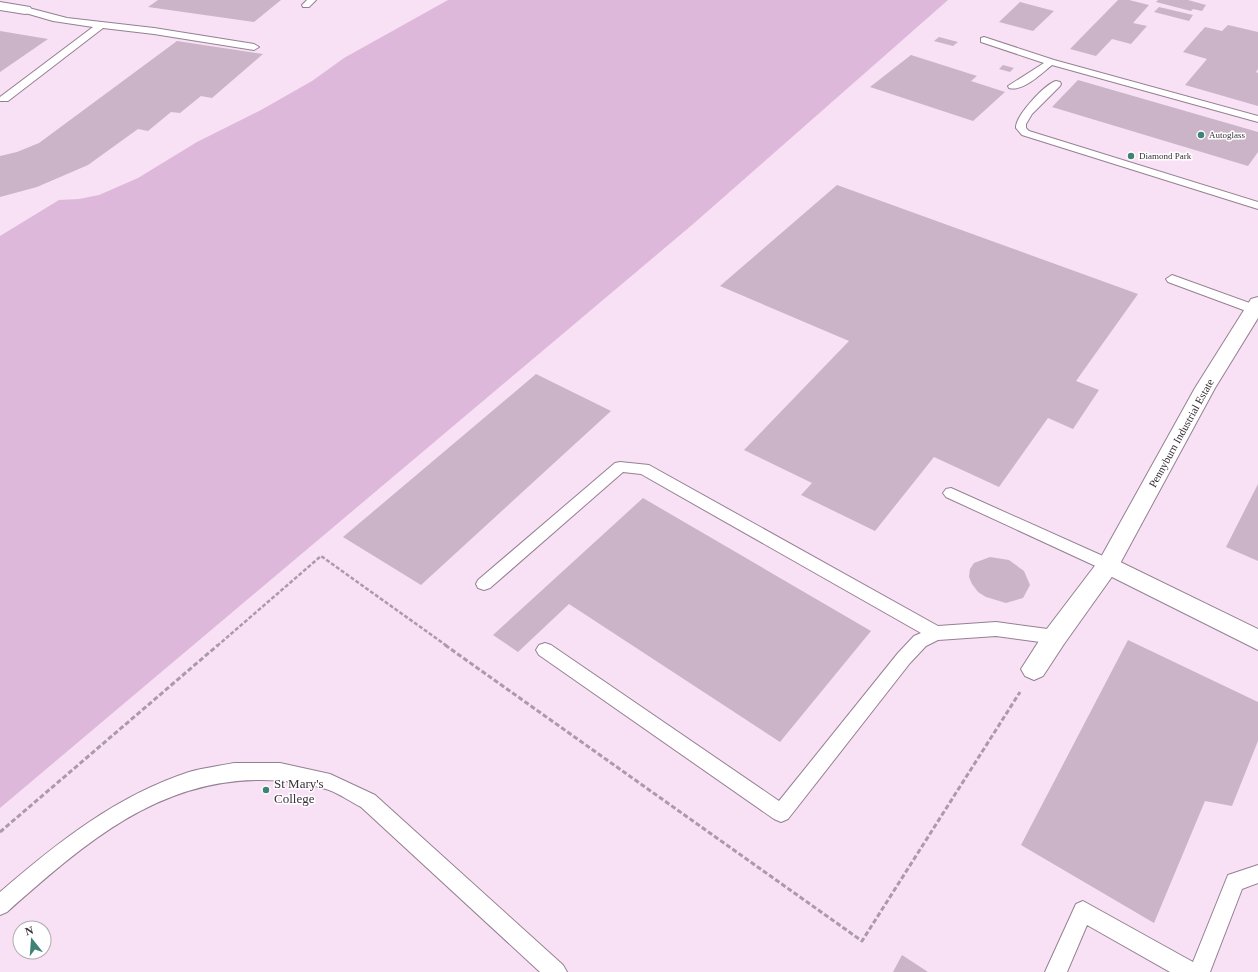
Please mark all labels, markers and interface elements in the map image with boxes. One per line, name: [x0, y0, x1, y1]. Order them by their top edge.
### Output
marker: Autoglass: [1196, 130, 1206, 140]
place label: Autoglass: [1209, 130, 1245, 140]
marker: Diamond Park: [1126, 151, 1136, 161]
place label: Diamond Park: [1139, 151, 1192, 161]
street label: Pennyburn Industrial Estate: [1146, 377, 1216, 489]
place label: St Mary's College: [274, 776, 324, 806]
marker: St Mary's College: [261, 785, 271, 795]
north arrow: [12, 920, 52, 960]
text: N: [24, 924, 35, 937]

